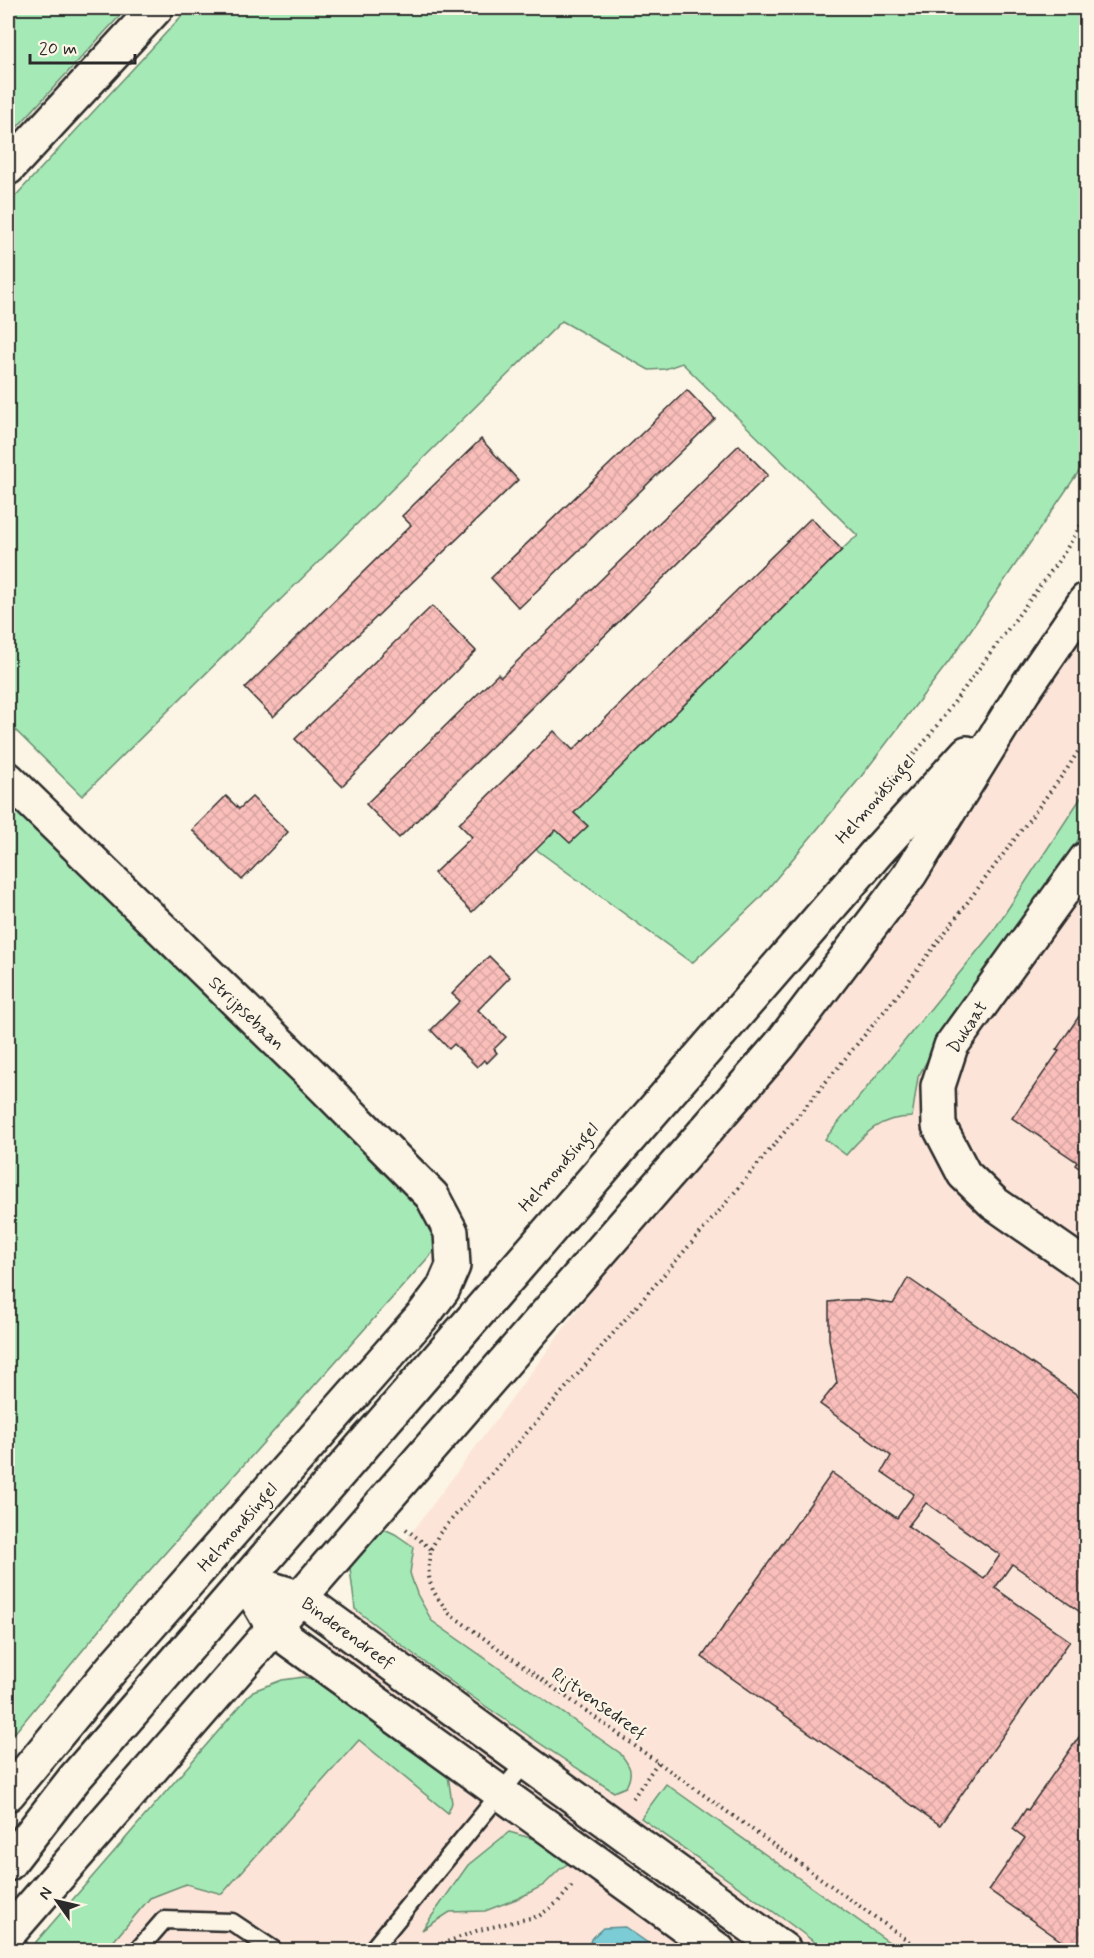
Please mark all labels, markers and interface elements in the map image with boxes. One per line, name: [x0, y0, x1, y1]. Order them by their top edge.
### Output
scale bar: [30, 27, 135, 65]
text: 20 m: [39, 37, 77, 61]
street label: Helmondsingel: [830, 750, 923, 851]
street label: Strijpsebaan: [203, 971, 290, 1056]
street label: Dukaat: [942, 997, 994, 1058]
street label: Helmondsingel: [513, 1118, 606, 1219]
street label: Helmondsingel: [192, 1478, 285, 1579]
street label: Binderendreef: [296, 1592, 399, 1676]
street label: Rijtvensedreef: [546, 1662, 651, 1745]
north arrow: [27, 1871, 87, 1931]
text: N: [34, 1883, 57, 1904]

